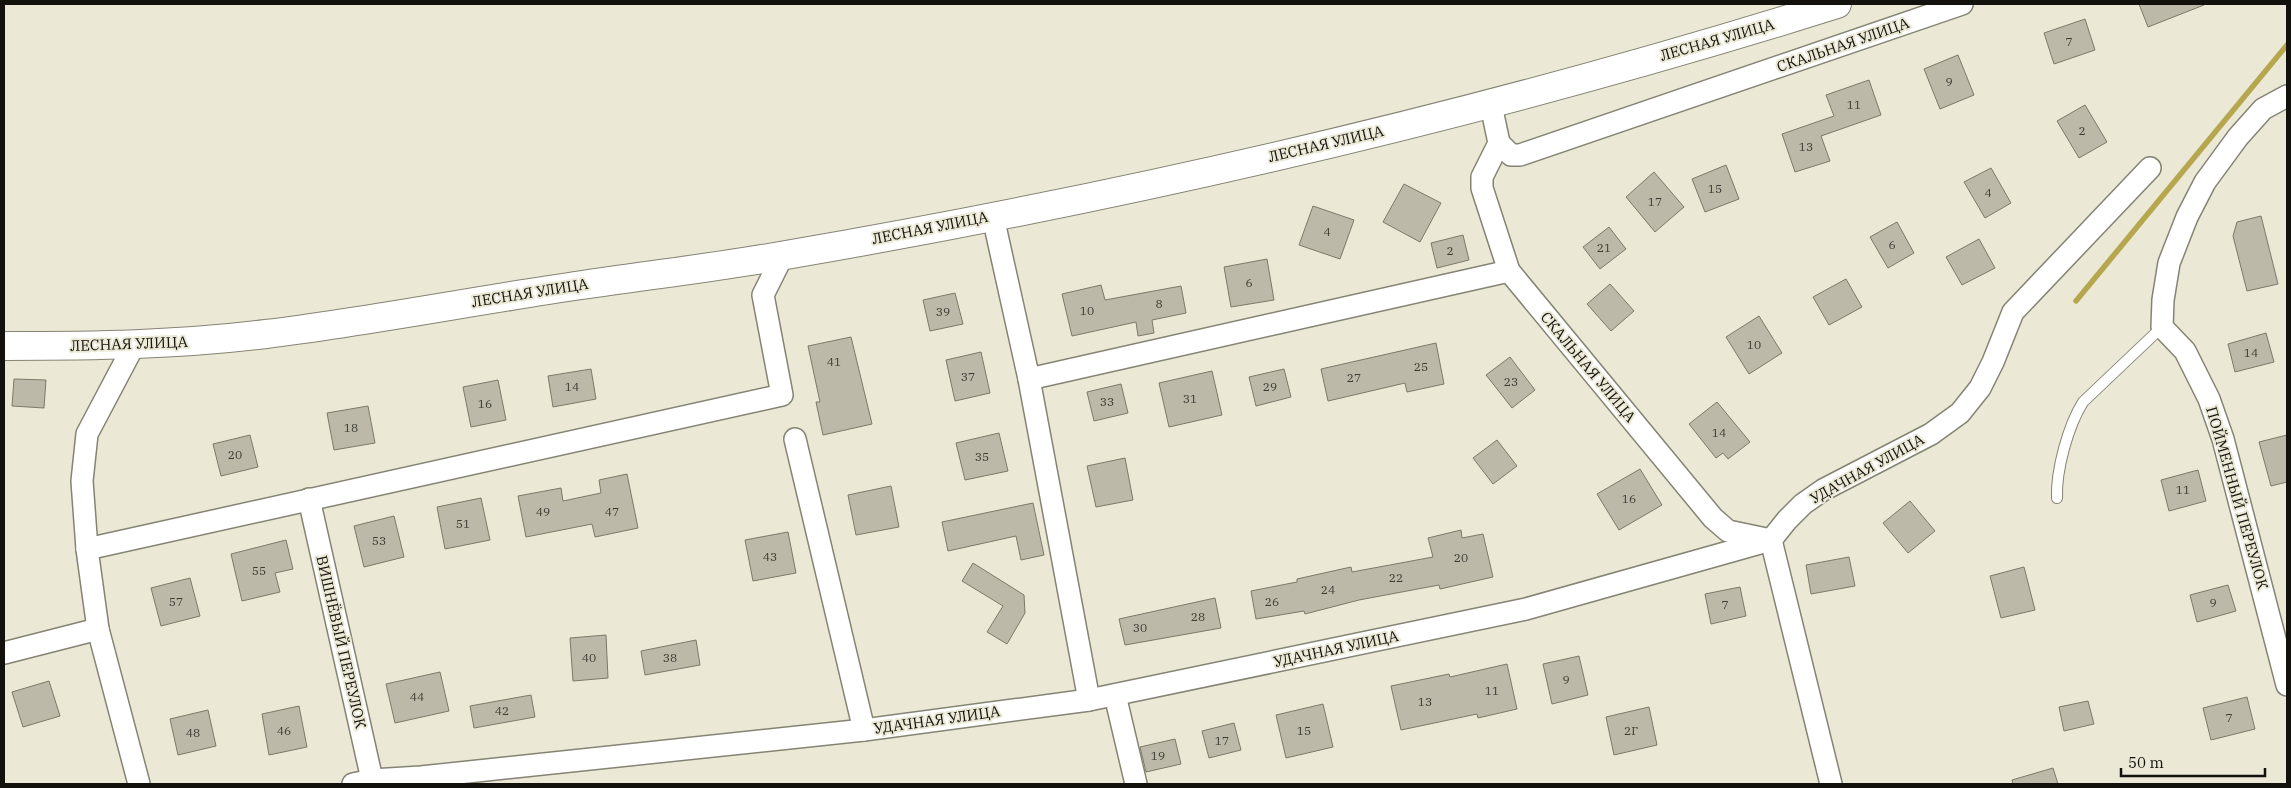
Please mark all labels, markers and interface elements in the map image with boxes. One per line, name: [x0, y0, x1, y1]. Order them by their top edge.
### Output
street label: СКАЛЬНАЯ УЛИЦА: [1774, 13, 1912, 76]
street label: ЛЕСНАЯ УЛИЦА: [1658, 14, 1777, 65]
house number: 7: [2065, 34, 2073, 49]
house number: 9: [1945, 74, 1953, 89]
house number: 11: [1847, 97, 1861, 112]
street label: ЛЕСНАЯ УЛИЦА: [1266, 121, 1386, 166]
house number: 2: [2078, 123, 2086, 138]
house number: 13: [1799, 139, 1813, 154]
house number: 15: [1708, 181, 1722, 196]
house number: 4: [1984, 185, 1992, 200]
house number: 17: [1648, 194, 1662, 209]
street label: ЛЕСНАЯ УЛИЦА: [870, 207, 990, 248]
house number: 4: [1323, 224, 1331, 239]
house number: 6: [1888, 237, 1896, 252]
house number: 21: [1597, 240, 1611, 255]
house number: 2: [1446, 243, 1454, 258]
street label: ЛЕСНАЯ УЛИЦА: [470, 274, 590, 311]
house number: 6: [1245, 275, 1253, 290]
house number: 8: [1155, 296, 1163, 311]
house number: 10: [1080, 303, 1094, 318]
house number: 39: [936, 304, 950, 319]
street label: СКАЛЬНАЯ УЛИЦА: [1537, 307, 1641, 426]
street label: ЛЕСНАЯ УЛИЦА: [70, 332, 189, 355]
house number: 10: [1747, 337, 1761, 352]
house number: 14: [2244, 345, 2258, 360]
house number: 41: [827, 354, 841, 369]
house number: 25: [1414, 359, 1428, 374]
house number: 37: [961, 369, 975, 384]
house number: 27: [1347, 370, 1361, 385]
house number: 23: [1504, 374, 1518, 389]
house number: 14: [565, 379, 579, 394]
house number: 29: [1263, 379, 1277, 394]
house number: 31: [1183, 391, 1197, 406]
house number: 33: [1100, 394, 1114, 409]
house number: 16: [478, 396, 492, 411]
street label: ПОЙМЕННЫЙ ПЕРЕУЛОК: [2202, 404, 2273, 592]
house number: 18: [344, 420, 358, 435]
house number: 14: [1712, 425, 1726, 440]
street label: УДАЧНАЯ УЛИЦА: [1806, 429, 1928, 508]
house number: 20: [228, 447, 242, 462]
house number: 35: [975, 449, 989, 464]
house number: 11: [2176, 482, 2190, 497]
house number: 16: [1622, 491, 1636, 506]
house number: 49: [536, 504, 550, 519]
house number: 47: [605, 504, 619, 519]
house number: 51: [456, 516, 470, 531]
house number: 53: [372, 533, 386, 548]
house number: 43: [763, 549, 777, 564]
house number: 20: [1454, 550, 1468, 565]
street label: ВИШНЁВЫЙ ПЕРЕУЛОК: [312, 553, 371, 731]
house number: 55: [252, 563, 266, 578]
house number: 22: [1389, 570, 1403, 585]
house number: 24: [1321, 582, 1335, 597]
house number: 57: [169, 594, 183, 609]
house number: 26: [1265, 594, 1279, 609]
house number: 9: [2209, 595, 2217, 610]
house number: 7: [1721, 597, 1729, 612]
house number: 28: [1191, 609, 1205, 624]
house number: 30: [1133, 620, 1147, 635]
street label: УДАЧНАЯ УЛИЦА: [1272, 626, 1401, 671]
house number: 40: [582, 650, 596, 665]
house number: 38: [663, 650, 677, 665]
house number: 9: [1562, 672, 1570, 687]
house number: 11: [1485, 683, 1499, 698]
house number: 44: [410, 689, 424, 704]
house number: 13: [1418, 694, 1432, 709]
street label: УДАЧНАЯ УЛИЦА: [873, 701, 1002, 738]
house number: 42: [495, 703, 509, 718]
house number: 7: [2225, 710, 2233, 725]
house number: 46: [277, 723, 291, 738]
house number: 15: [1297, 723, 1311, 738]
house number: 2Г: [1624, 723, 1638, 738]
house number: 48: [186, 725, 200, 740]
house number: 17: [1215, 733, 1229, 748]
scale bar: [2121, 746, 2265, 778]
house number: 19: [1151, 748, 1165, 763]
text: 50 m: [2128, 753, 2164, 772]

